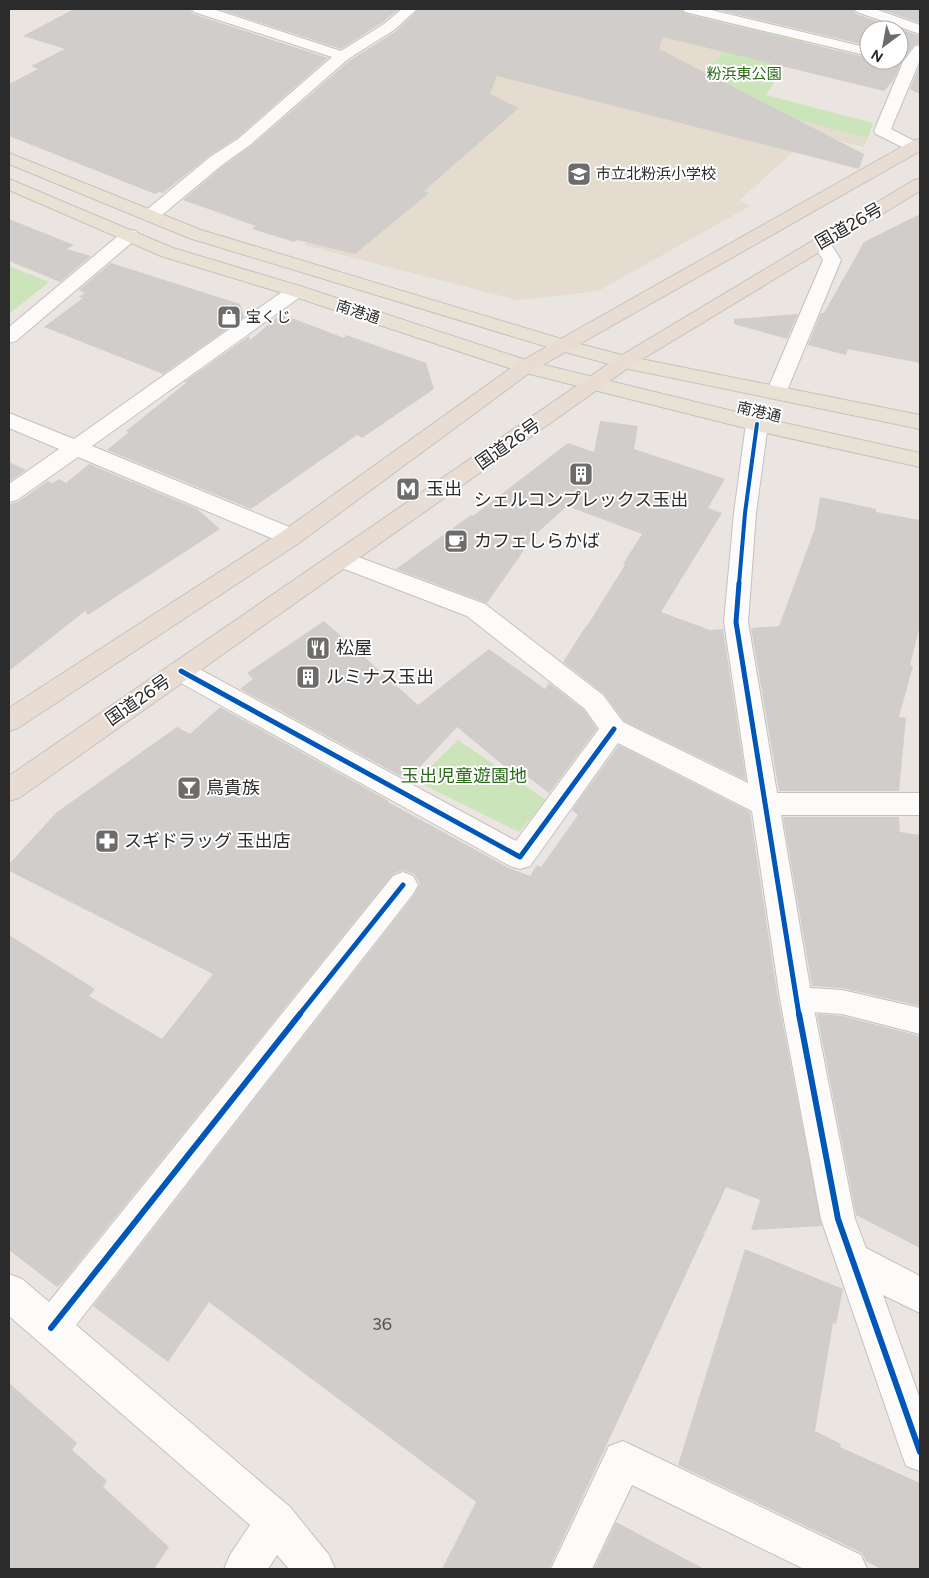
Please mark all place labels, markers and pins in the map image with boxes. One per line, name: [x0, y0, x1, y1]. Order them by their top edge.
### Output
school or university icon: 市立北粉浜小学校: [566, 161, 592, 187]
place label: 市立北粉浜小学校: [596, 165, 716, 183]
shop icon: 宝くじ: [216, 304, 242, 330]
place label: 宝くじ: [246, 308, 291, 326]
building icon: シェルコンプレックス玉出: [568, 461, 594, 487]
metro station icon: 玉出: [395, 476, 421, 502]
place label: 玉出: [426, 478, 462, 500]
place label: シェルコンプレックス玉出: [474, 489, 688, 511]
cafe icon: カフェしらかば: [443, 528, 469, 554]
place label: カフェしらかば: [474, 530, 600, 552]
restaurant icon: 松屋: [305, 635, 331, 661]
place label: 松屋: [336, 637, 372, 659]
building icon: ルミナス玉出: [295, 664, 321, 690]
place label: ルミナス玉出: [326, 666, 434, 688]
bar icon: 鳥貴族: [176, 775, 202, 801]
place label: 鳥貴族: [206, 777, 260, 799]
pharmacy icon: スギドラッグ 玉出店: [94, 828, 120, 854]
place label: スギドラッグ 玉出店: [124, 830, 290, 852]

